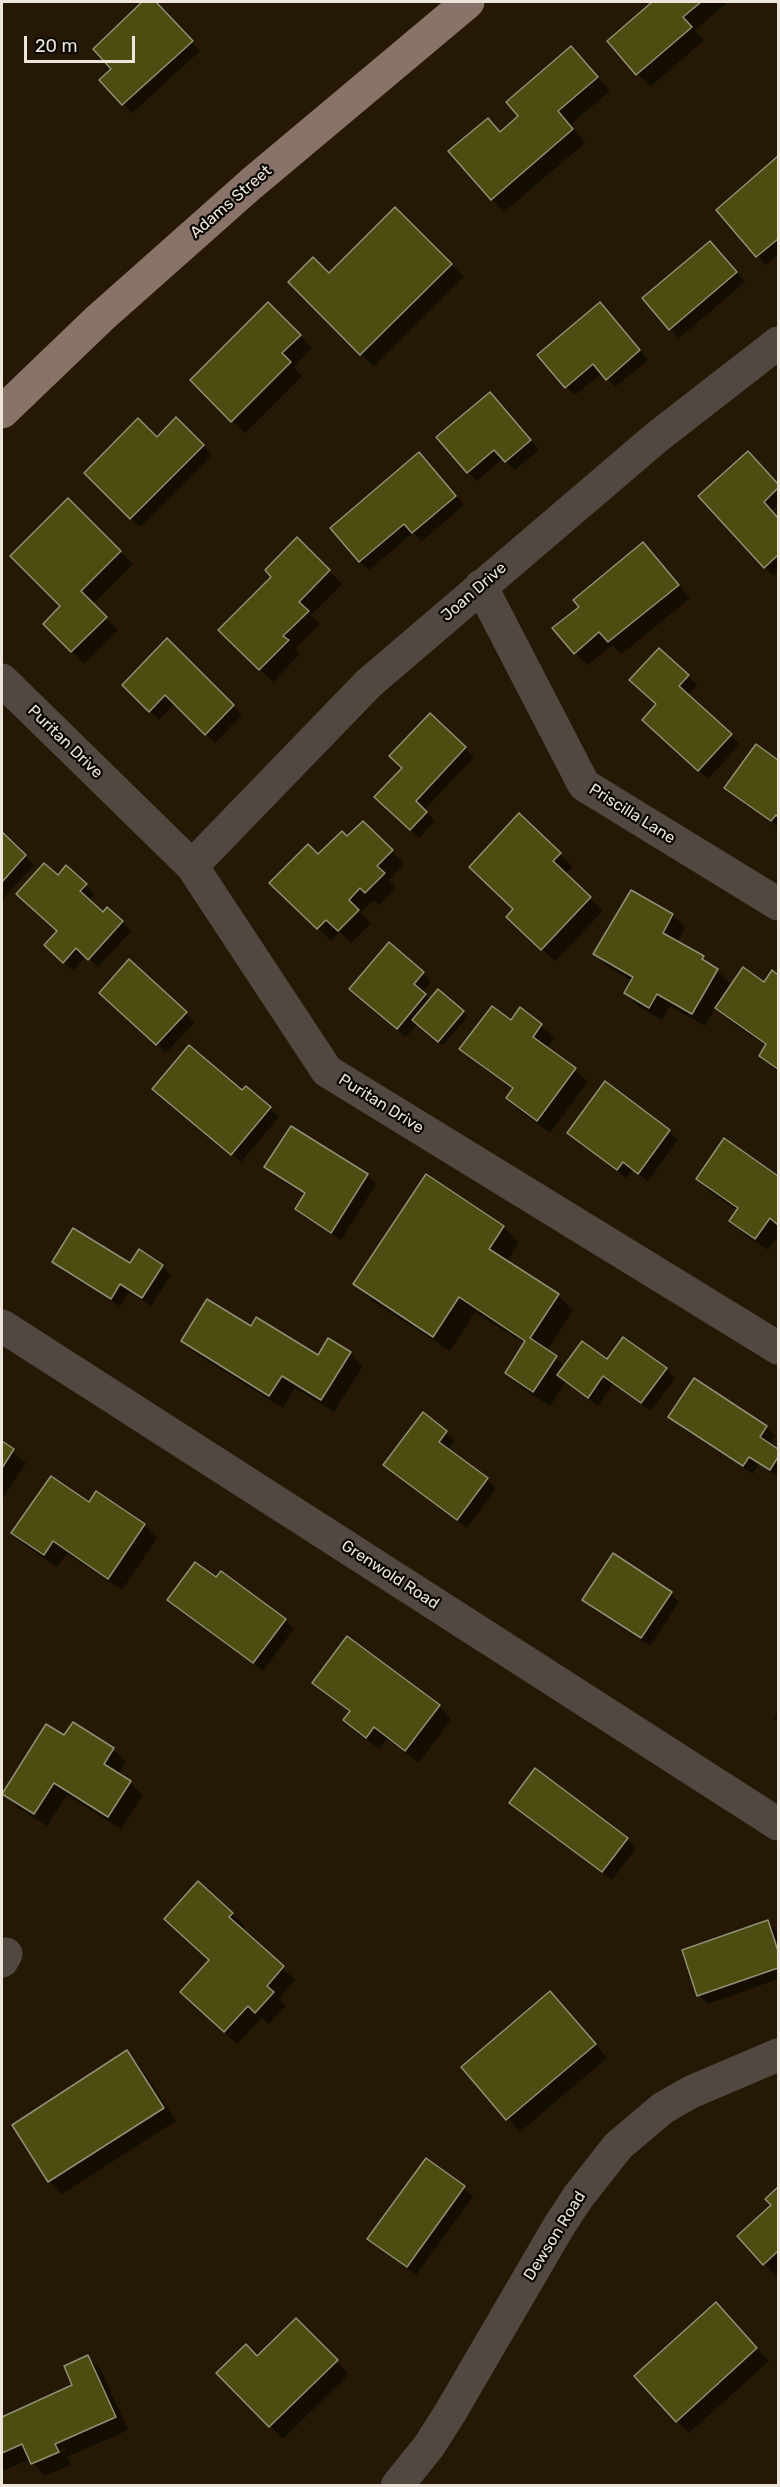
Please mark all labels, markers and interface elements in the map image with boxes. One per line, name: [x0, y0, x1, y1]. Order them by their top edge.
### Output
scale bar: [27, 24, 138, 62]
text: 20 m: [35, 35, 77, 57]
street label: Adams Street: [186, 161, 276, 243]
street label: Joan Drive: [437, 558, 511, 626]
street label: Puritan Drive: [23, 701, 107, 783]
street label: Priscilla Lane: [585, 780, 679, 848]
street label: Puritan Drive: [335, 1070, 427, 1138]
street label: Grenwold Road: [338, 1536, 442, 1614]
street label: Dewson Road: [520, 2188, 590, 2284]

